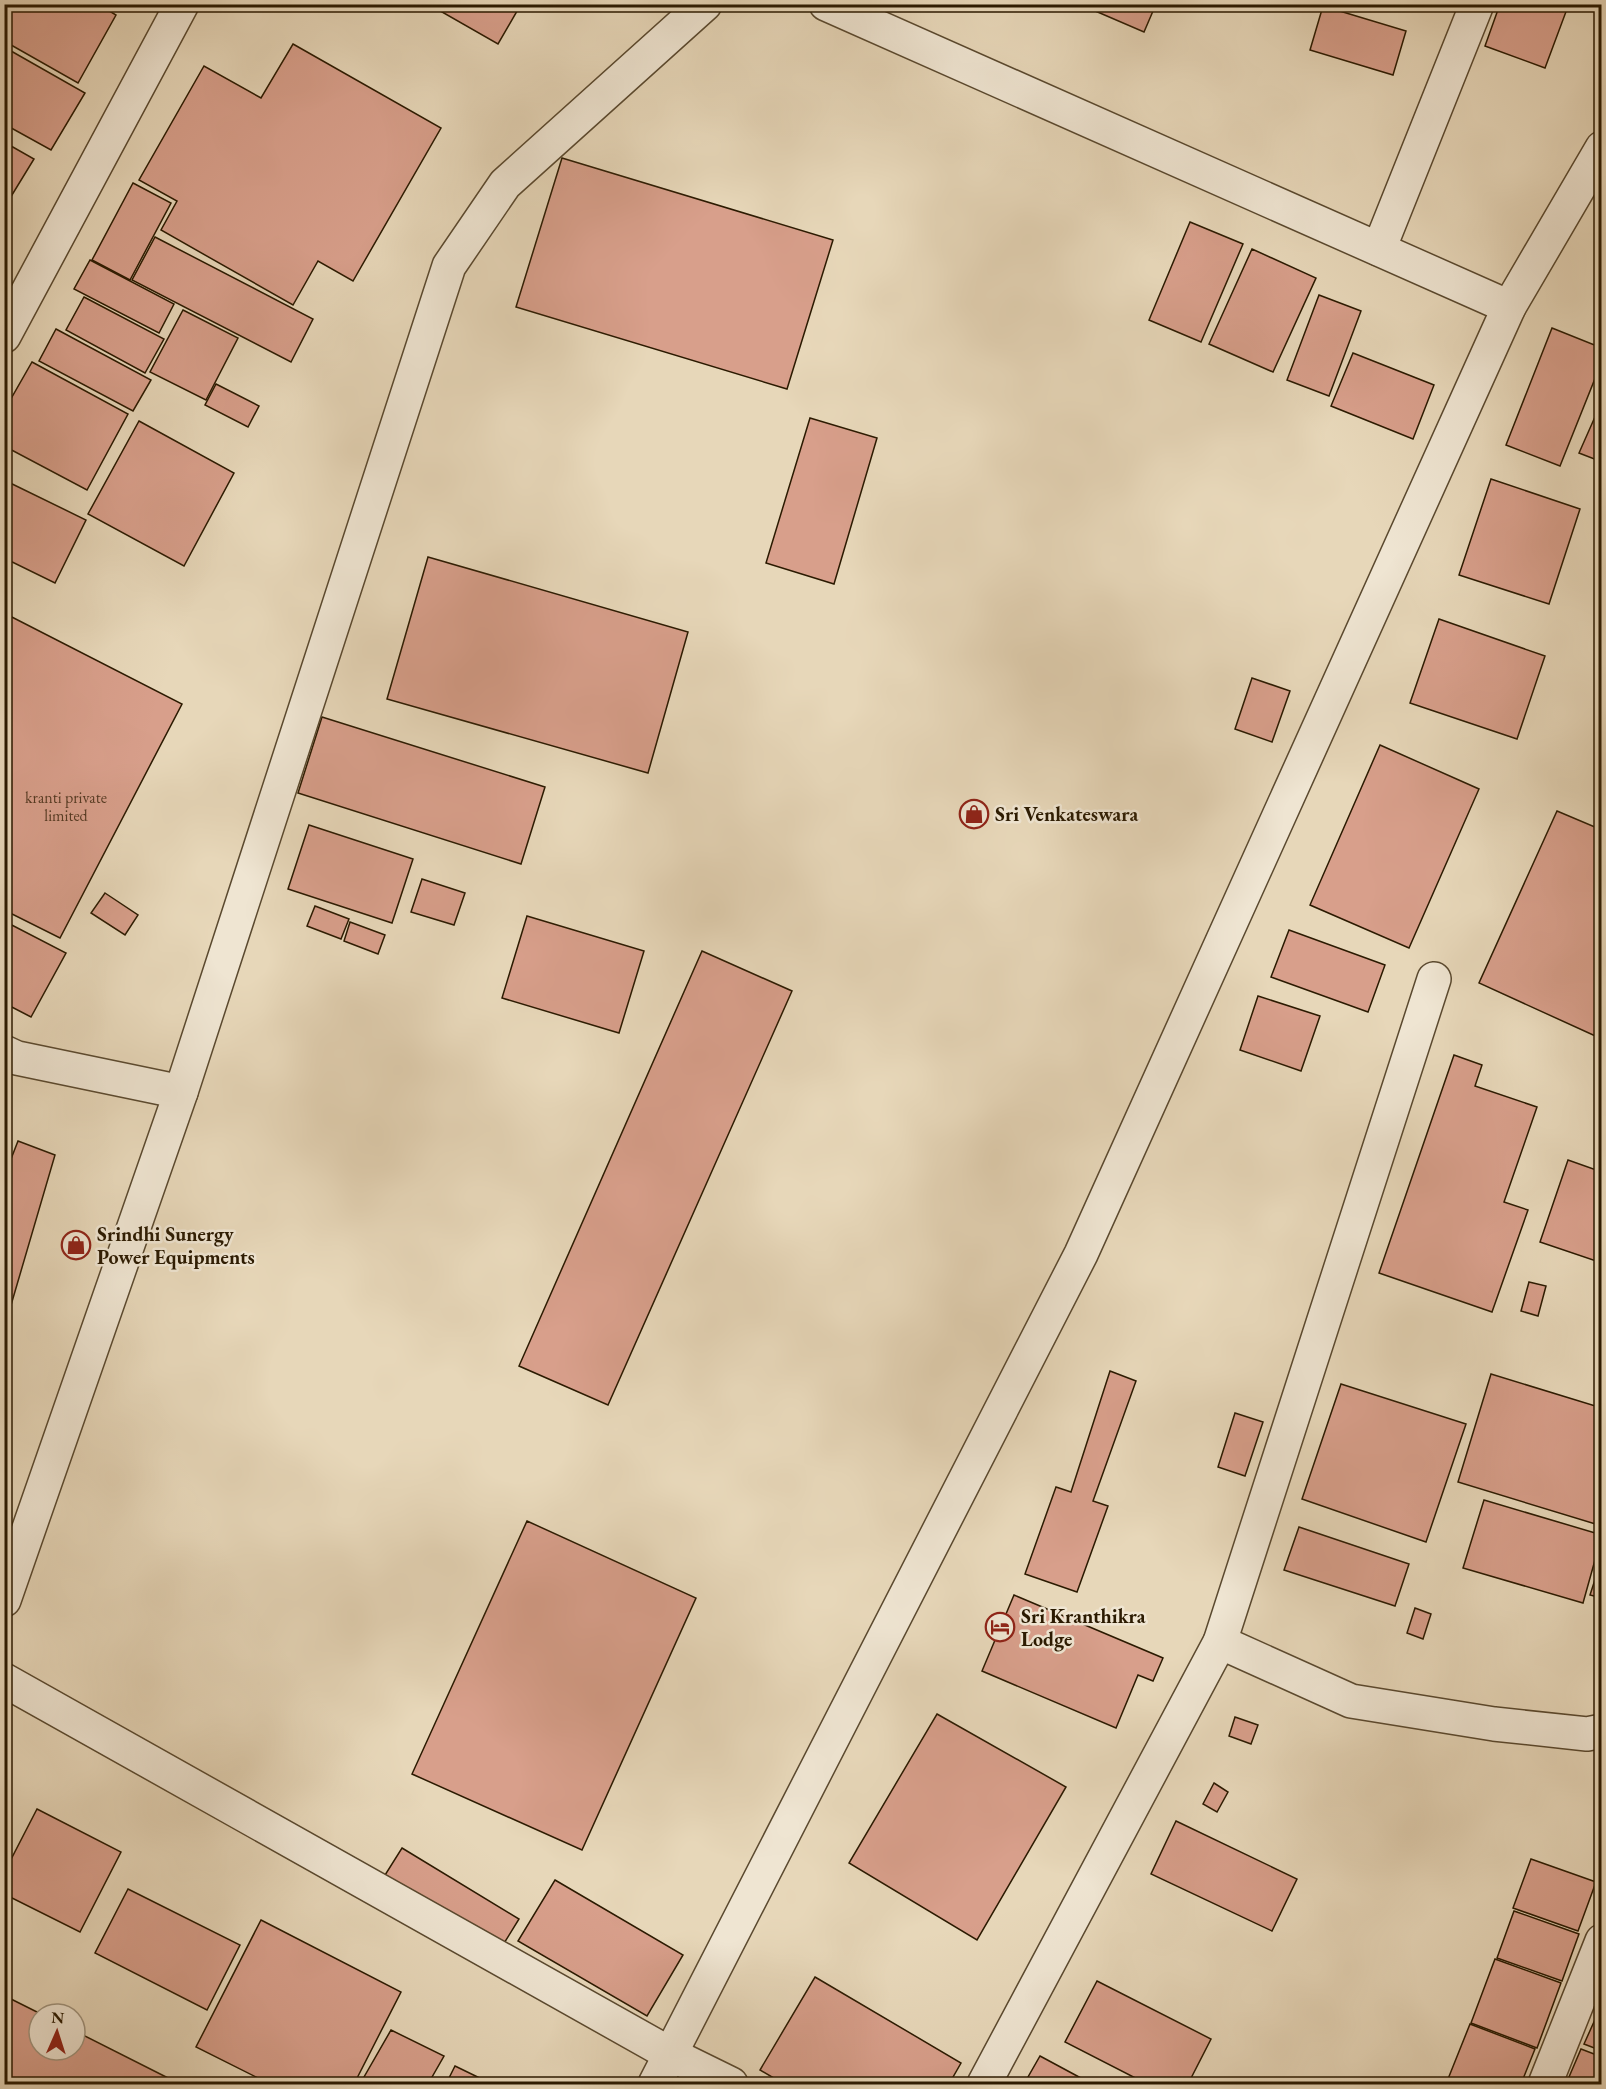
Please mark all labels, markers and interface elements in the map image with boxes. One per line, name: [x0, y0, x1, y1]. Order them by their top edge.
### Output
house number: kranti private limited: [25, 787, 107, 826]
shop icon: Sri Venkateswara: [958, 798, 990, 830]
place label: Sri Venkateswara: [995, 801, 1139, 827]
place label: Srindhi Sunergy Power Equipments: [97, 1221, 255, 1270]
shop icon: Srindhi Sunergy Power Equipments: [60, 1229, 92, 1261]
place label: Sri Kranthikra Lodge: [1021, 1603, 1146, 1652]
hotel icon: Sri Kranthikra Lodge: [984, 1611, 1016, 1643]
north arrow: [27, 2002, 87, 2062]
text: N: [51, 2007, 65, 2028]

